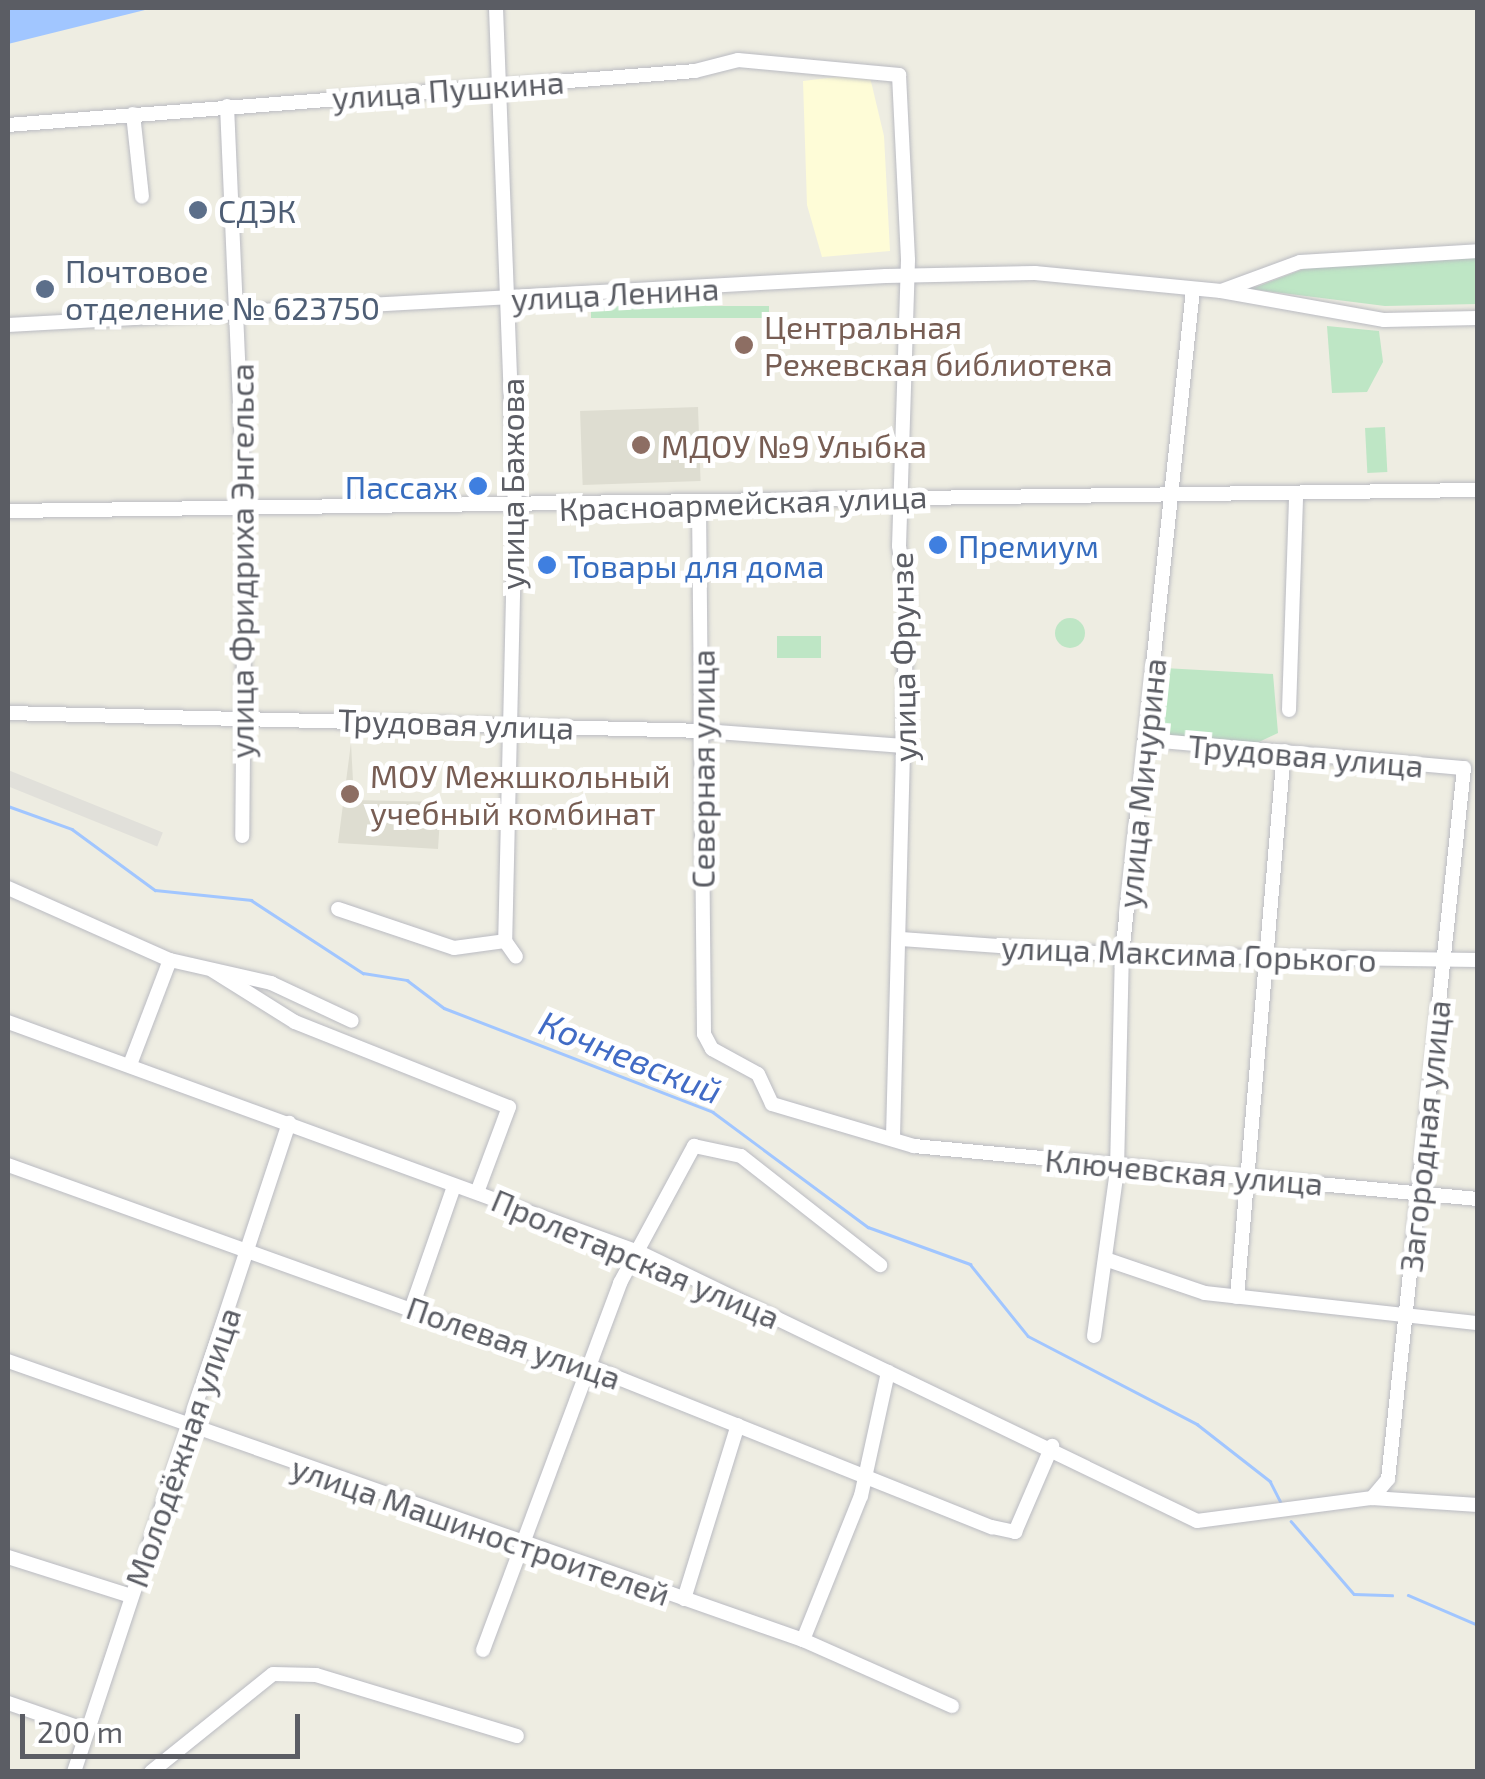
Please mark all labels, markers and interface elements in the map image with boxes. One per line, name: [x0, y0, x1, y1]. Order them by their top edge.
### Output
street label: улица Пушкина: [330, 62, 566, 116]
place label: СДЭК: [218, 191, 296, 229]
marker: СДЭК: [187, 199, 209, 221]
place label: Почтовое отделение № 623750: [65, 252, 380, 327]
street label: улица Ленина: [510, 268, 720, 318]
marker: Почтовое отделение № 623750: [34, 278, 56, 300]
place label: Центральная Режевская библиотека: [764, 308, 1113, 383]
marker: Центральная Режевская библиотека: [733, 334, 755, 356]
street label: улица Фридриха Энгельса: [222, 363, 260, 759]
street label: улица Бажова: [492, 378, 530, 590]
place label: МДОУ №9 Улыбка: [661, 426, 927, 464]
marker: МДОУ №9 Улыбка: [630, 434, 652, 456]
place label: Пассаж: [345, 467, 458, 505]
marker: Пассаж: [467, 475, 489, 497]
street label: Красноармейская улица: [558, 476, 928, 528]
place label: Премиум: [958, 526, 1099, 564]
marker: Премиум: [927, 534, 949, 556]
place label: Товары для дома: [567, 546, 824, 584]
street label: улица Фрунзе: [881, 552, 923, 762]
marker: Товары для дома: [536, 554, 558, 576]
street label: Северная улица: [683, 649, 721, 889]
street label: улица Мичурина: [1109, 656, 1173, 910]
street label: Трудовая улица: [337, 700, 575, 746]
street label: Трудовая улица: [1187, 726, 1425, 784]
place label: МОУ Межшкольный учебный комбинат: [370, 757, 671, 832]
marker: МОУ Межшкольный учебный комбинат: [339, 783, 361, 805]
street label: улица Максима Горького: [1001, 927, 1377, 979]
street label: Загородная улица: [1391, 998, 1457, 1274]
water label: Кочневский: [534, 1000, 728, 1112]
street label: Ключевская улица: [1043, 1140, 1325, 1202]
street label: Пролетарская улица: [486, 1180, 786, 1336]
street label: Полевая улица: [402, 1287, 626, 1397]
street label: Молодёжная улица: [116, 1302, 248, 1592]
street label: улица Машиностроителей: [287, 1447, 675, 1613]
scale bar: [25, 1694, 305, 1756]
text: 200 m: [37, 1713, 123, 1749]

